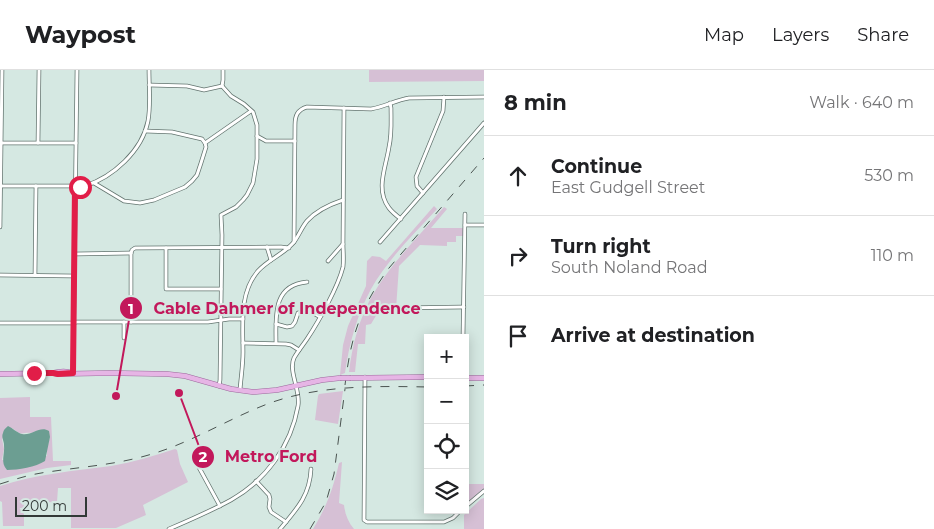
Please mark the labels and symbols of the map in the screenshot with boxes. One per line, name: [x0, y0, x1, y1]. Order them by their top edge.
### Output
route start: [69, 176, 92, 199]
callout: Cable Dahmer of Independence: [119, 293, 431, 324]
text: 1: [128, 299, 134, 318]
text: Cable Dahmer of Independence: [153, 299, 421, 318]
route end: [23, 362, 46, 385]
callout: Metro Ford: [190, 441, 327, 472]
text: 2: [199, 447, 208, 466]
text: Metro Ford: [225, 447, 317, 466]
scale bar: [15, 494, 88, 517]

